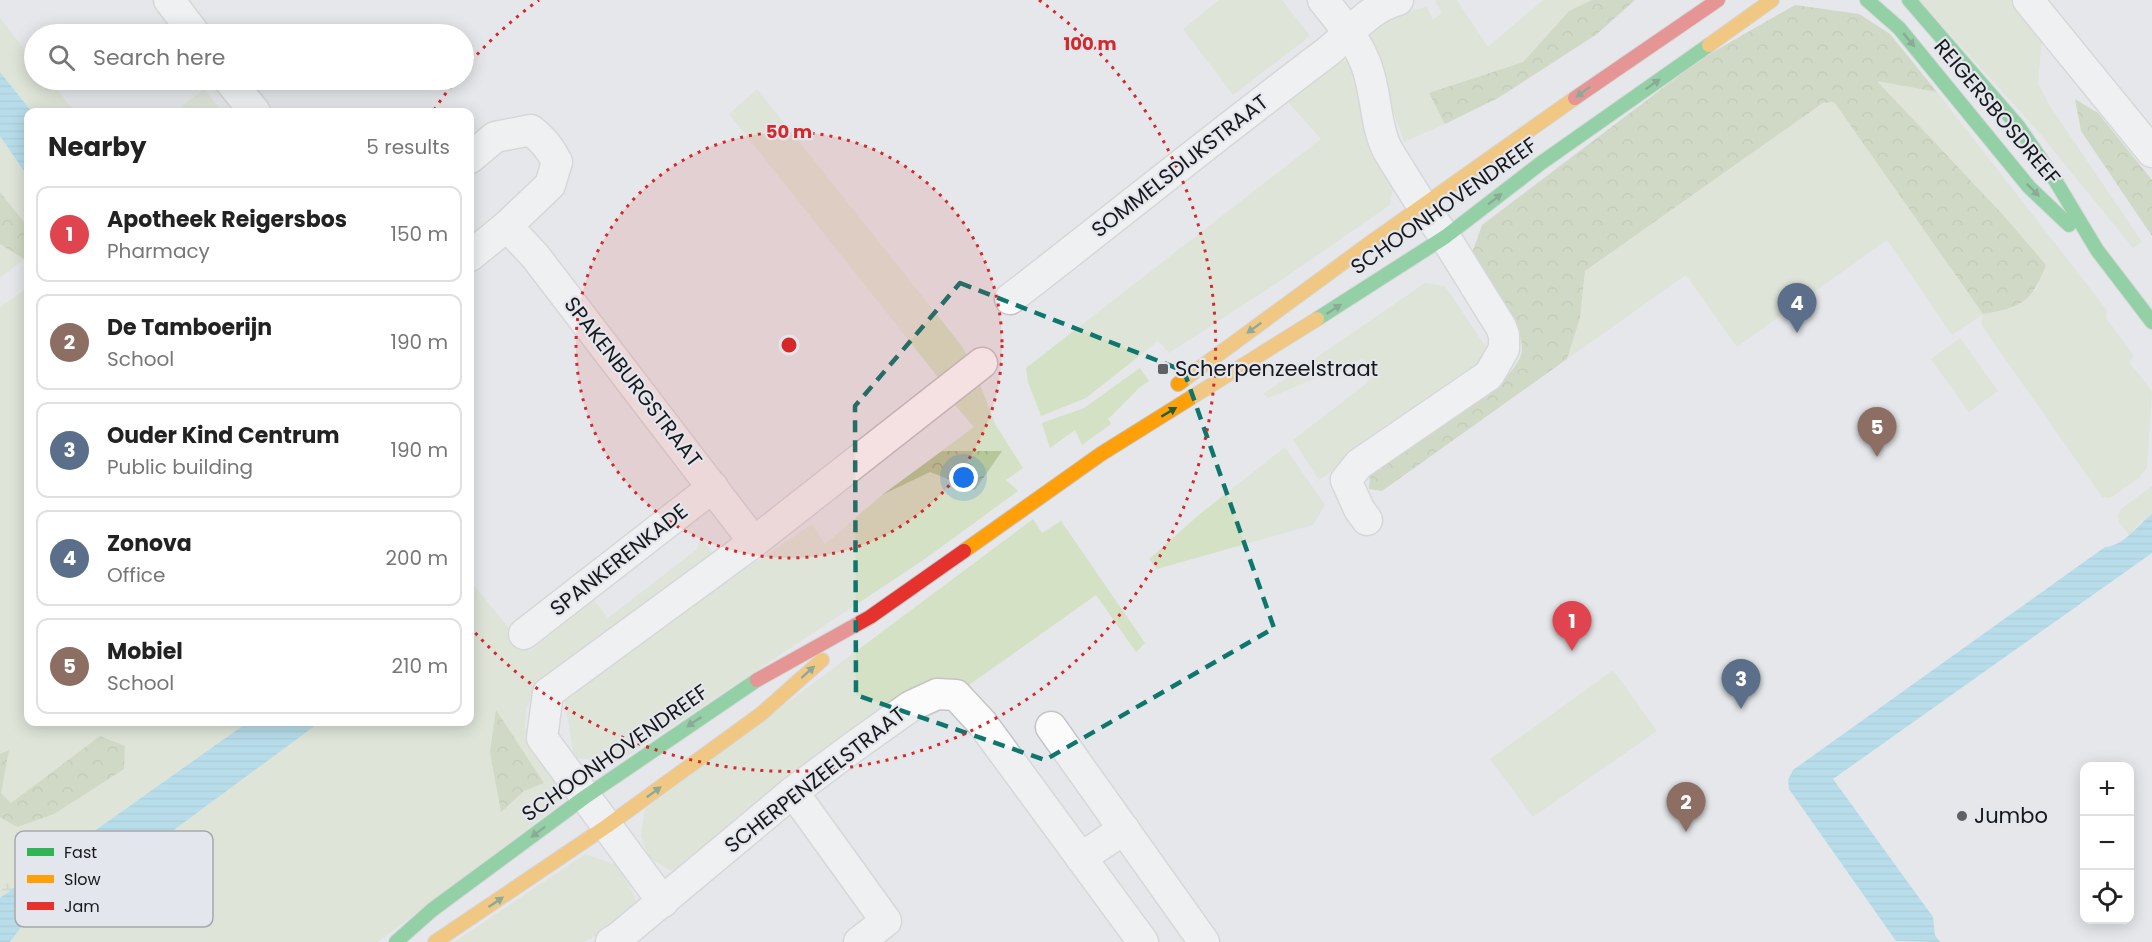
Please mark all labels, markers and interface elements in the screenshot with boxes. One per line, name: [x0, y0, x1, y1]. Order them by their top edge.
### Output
search box: [24, 24, 474, 90]
text: 100 m: [1063, 31, 1117, 56]
one-way arrow: [1902, 32, 1915, 47]
street label: REIGERSBOSDREEF: [1928, 33, 2067, 191]
icon: search: [45, 41, 78, 74]
text: Search here: [93, 42, 226, 73]
one-way arrow: [1644, 78, 1660, 90]
one-way arrow: [1576, 86, 1592, 98]
street label: SOMMELSDIJKSTRAAT: [1085, 87, 1274, 244]
text: 50 m: [766, 119, 812, 144]
text: Nearby: [48, 129, 146, 165]
street label: SCHOONHOVENDREEF: [1345, 130, 1543, 281]
text: 5 results: [366, 133, 450, 161]
one-way arrow: [2025, 183, 2039, 197]
one-way arrow: [1487, 193, 1502, 205]
text: Apotheek Reigersbos: [107, 204, 347, 235]
text: 1: [66, 220, 73, 248]
text: 150 m: [391, 220, 448, 248]
text: Pharmacy: [107, 237, 210, 265]
pin: 4: [1778, 284, 1816, 333]
street label: SPAKENBURGSTRAAT: [558, 290, 709, 473]
one-way arrow: [1326, 303, 1342, 314]
text: De Tamboerijn: [107, 312, 272, 343]
one-way arrow: [1247, 322, 1263, 334]
text: 2: [64, 328, 75, 356]
text: 190 m: [391, 328, 448, 356]
centre of rings: [779, 335, 799, 355]
text: School: [107, 345, 174, 373]
place label: Scherpenzeelstraat: [1175, 354, 1378, 383]
marker: Scherpenzeelstraat: [1156, 362, 1170, 376]
one-way arrow: [1161, 407, 1177, 418]
pin: 5: [1858, 408, 1896, 457]
text: Ouder Kind Centrum: [107, 420, 340, 451]
text: 3: [63, 436, 76, 464]
text: 190 m: [391, 436, 448, 464]
text: Public building: [107, 453, 253, 481]
your location: [949, 463, 978, 492]
street label: SPANKERENKADE: [544, 497, 694, 623]
text: Zonova: [107, 528, 192, 559]
text: 4: [63, 544, 76, 572]
text: 200 m: [385, 544, 448, 572]
text: Office: [107, 561, 165, 589]
pin: 1: [1552, 602, 1592, 651]
text: Mobiel: [107, 636, 183, 667]
text: 5: [63, 652, 76, 680]
text: 210 m: [392, 652, 448, 680]
pin: 3: [1722, 660, 1760, 709]
one-way arrow: [800, 666, 815, 679]
text: School: [107, 669, 174, 697]
street label: SCHOONHOVENDREEF: [516, 677, 714, 828]
street label: SCHERPENZEELSTRAAT: [718, 700, 911, 860]
one-way arrow: [686, 716, 702, 727]
map controls: [2080, 762, 2134, 924]
button: +: [2080, 762, 2134, 816]
pin: 2: [1666, 782, 1706, 832]
one-way arrow: [645, 786, 661, 798]
place label: Jumbo: [1974, 801, 2048, 830]
marker: Jumbo: [1955, 809, 1969, 823]
button: −: [2080, 816, 2134, 870]
one-way arrow: [530, 826, 546, 838]
legend: [15, 831, 213, 927]
text: Fast: [64, 841, 97, 864]
text: Slow: [64, 868, 101, 891]
button: locate: [2080, 870, 2134, 924]
text: Jam: [64, 895, 100, 918]
one-way arrow: [487, 896, 503, 908]

